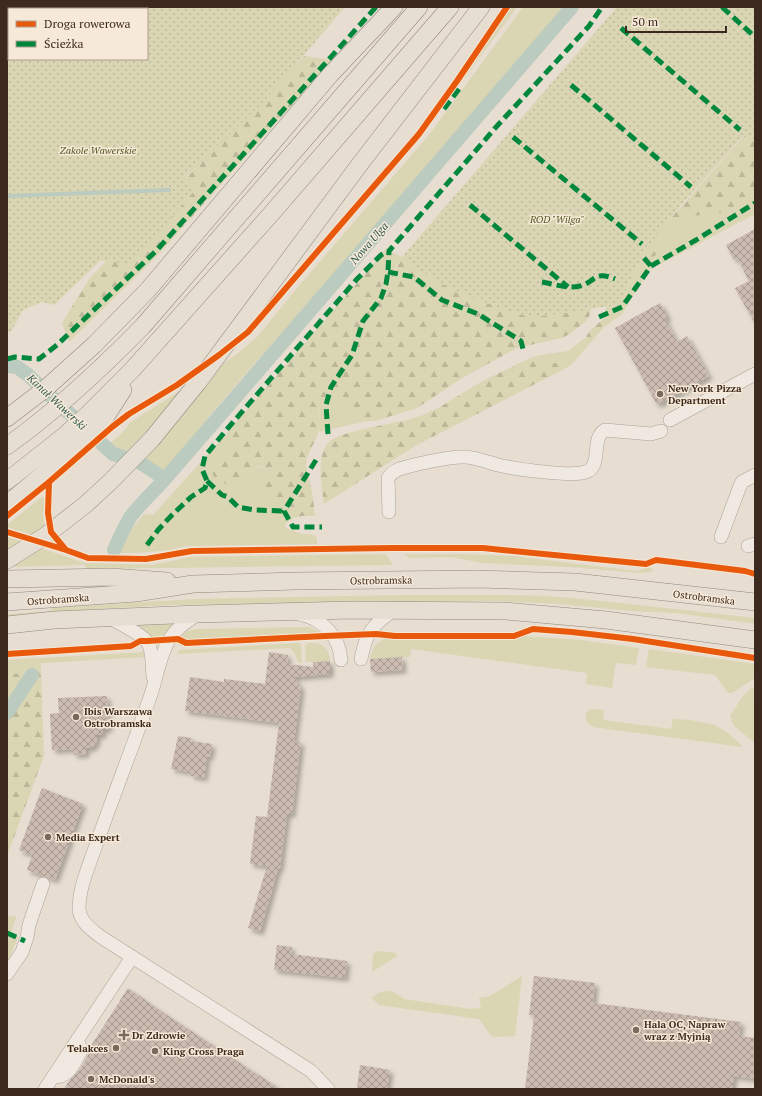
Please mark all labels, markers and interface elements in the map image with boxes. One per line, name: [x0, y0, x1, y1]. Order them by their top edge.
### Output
legend: [8, 8, 148, 60]
scale bar: [626, 8, 726, 34]
text: 50 m: [632, 14, 659, 29]
text: Droga rowerowa: [44, 16, 131, 31]
text: Ścieżka: [44, 36, 84, 51]
park label: Zakole Wawerskie: [60, 144, 137, 157]
park label: ROD "Wilga": [529, 213, 584, 226]
water label: Nowa Ulga: [346, 219, 391, 268]
water label: Kanał Wawerski: [24, 370, 90, 433]
place label: New York Pizza Department: [668, 382, 742, 407]
marker: New York Pizza Department: [655, 389, 665, 399]
street label: Ostrobramska: [350, 573, 412, 588]
street label: Ostrobramska: [672, 587, 736, 608]
street label: Ostrobramska: [26, 591, 90, 608]
place label: Ibis Warszawa Ostrobramska: [84, 705, 153, 730]
marker: Ibis Warszawa Ostrobramska: [71, 712, 81, 722]
place label: Media Expert: [56, 831, 120, 844]
marker: Media Expert: [43, 832, 53, 842]
place label: Hala OC, Napraw wraz z Myjnią: [643, 1018, 725, 1043]
marker: Hala OC, Napraw wraz z Myjnią: [631, 1025, 641, 1035]
place label: Dr Zdrowie: [132, 1029, 186, 1042]
marker: Dr Zdrowie: [119, 1030, 129, 1040]
place label: Telakces: [67, 1042, 108, 1055]
marker: Telakces: [111, 1043, 121, 1053]
place label: King Cross Praga: [163, 1045, 245, 1058]
marker: King Cross Praga: [150, 1046, 160, 1056]
place label: McDonald's: [99, 1073, 155, 1086]
marker: McDonald's: [86, 1074, 96, 1084]

